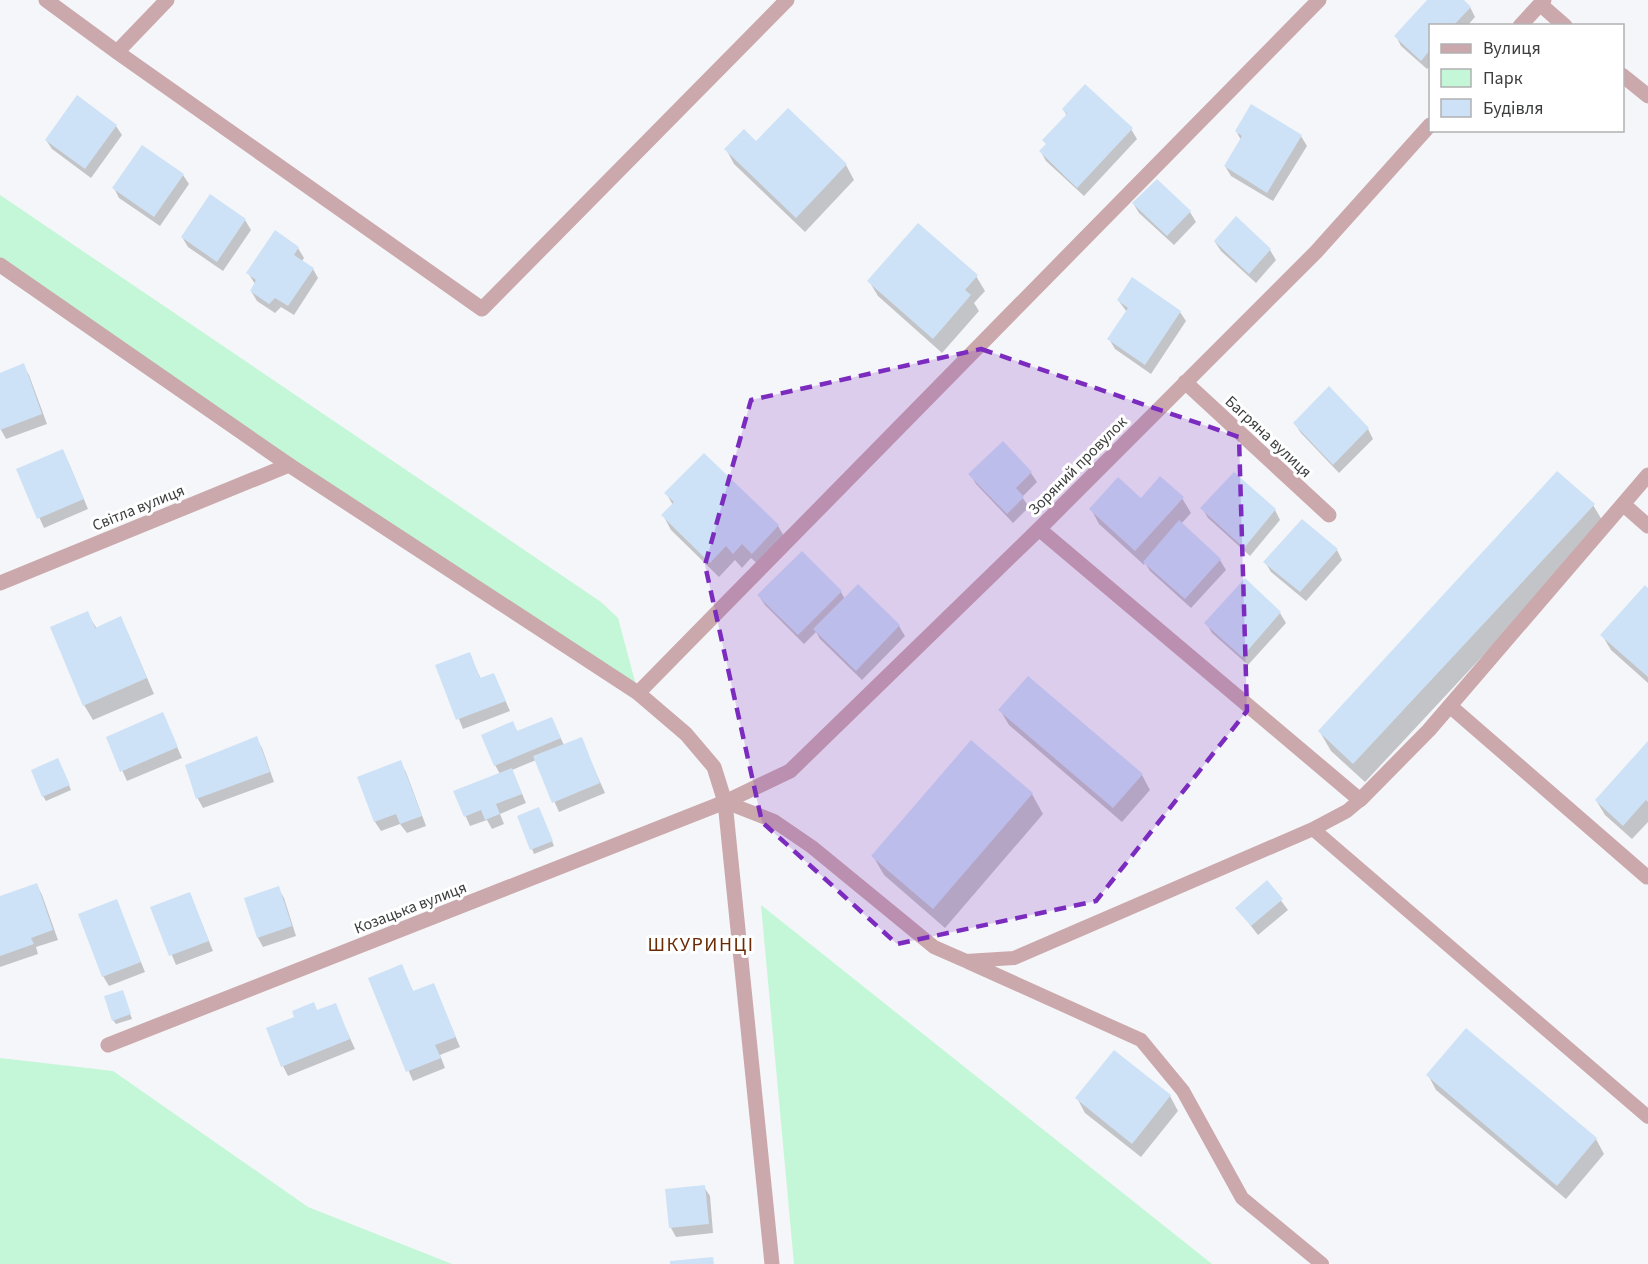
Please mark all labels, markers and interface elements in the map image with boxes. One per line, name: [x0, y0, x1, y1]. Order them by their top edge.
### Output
legend: [1429, 24, 1624, 132]
text: Вулиця: [1483, 36, 1541, 61]
text: Парк: [1483, 66, 1523, 91]
text: Будівля: [1483, 96, 1543, 121]
street label: Багряна вулиця: [1220, 391, 1317, 483]
street label: Зоряний провулок: [1023, 411, 1132, 520]
street label: Світла вулиця: [89, 479, 188, 536]
street label: Козацька вулиця: [351, 876, 470, 939]
district label: ШКУРИНЦІ: [648, 931, 754, 959]

